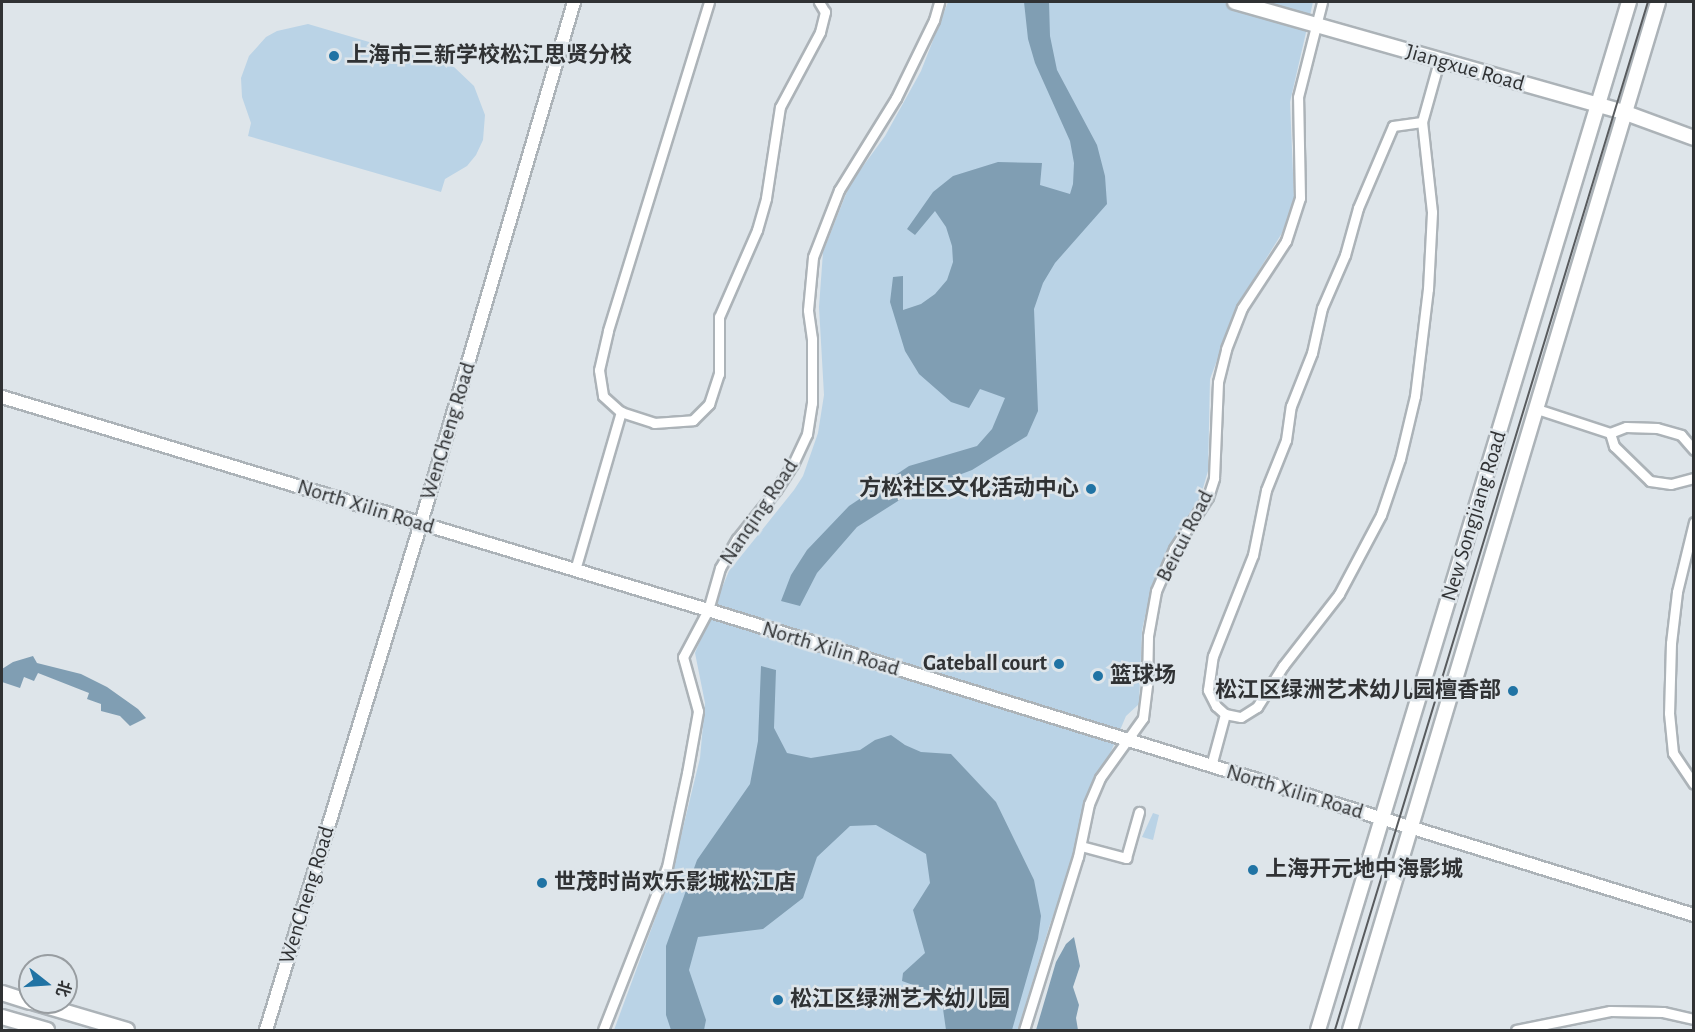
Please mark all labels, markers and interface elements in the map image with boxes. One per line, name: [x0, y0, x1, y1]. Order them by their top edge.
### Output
street label: Jiangxue Road: [1403, 38, 1527, 98]
place label: 上海市三新学校松江思贤分校: [346, 43, 632, 69]
marker: 上海市三新学校松江思贤分校: [327, 49, 341, 63]
street label: WenCheng Road: [415, 359, 481, 503]
street label: New Songjiang Road: [1436, 428, 1512, 604]
street label: Nanqing Road: [714, 454, 804, 570]
street label: North Xilin Road: [294, 474, 438, 540]
place label: 方松社区文化活动中心: [859, 476, 1079, 502]
marker: 方松社区文化活动中心: [1084, 482, 1098, 496]
street label: Beicui Road: [1151, 486, 1219, 586]
street label: North Xilin Road: [759, 616, 903, 682]
place label: Gateball court: [923, 651, 1047, 677]
marker: Gateball court: [1052, 657, 1066, 671]
place label: 篮球场: [1110, 663, 1176, 689]
marker: 篮球场: [1091, 669, 1105, 683]
place label: 松江区绿洲艺术幼儿园檀香部: [1215, 678, 1501, 704]
marker: 松江区绿洲艺术幼儿园檀香部: [1506, 684, 1520, 698]
street label: North Xilin Road: [1223, 759, 1367, 825]
street label: WenCheng Road: [274, 823, 340, 967]
place label: 上海开元地中海影城: [1265, 857, 1463, 883]
marker: 上海开元地中海影城: [1246, 863, 1260, 877]
place label: 世茂时尚欢乐影城松江店: [554, 870, 796, 896]
marker: 世茂时尚欢乐影城松江店: [535, 876, 549, 890]
north arrow: [18, 954, 78, 1014]
text: 北: [53, 979, 73, 999]
place label: 松江区绿洲艺术幼儿园: [790, 987, 1010, 1013]
marker: 松江区绿洲艺术幼儿园: [771, 993, 785, 1007]

